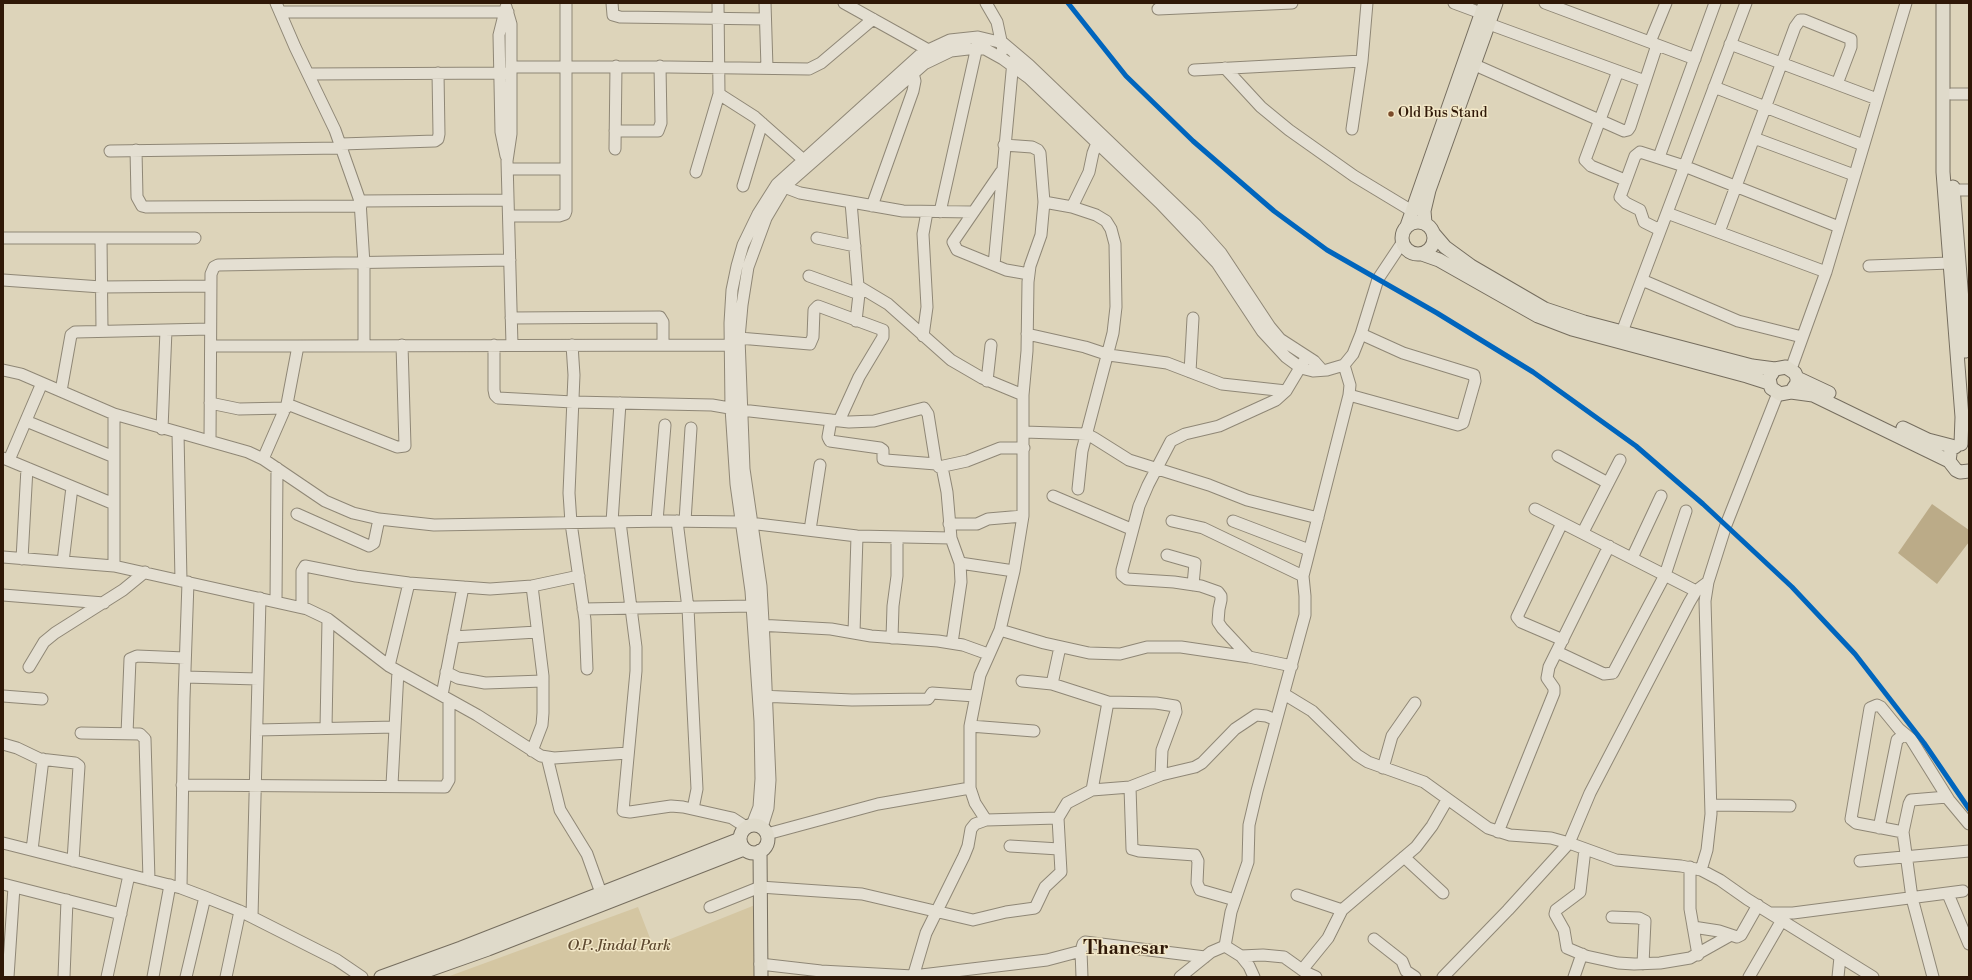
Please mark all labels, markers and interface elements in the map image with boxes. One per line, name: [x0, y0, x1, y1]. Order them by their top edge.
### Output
place label: Old Bus Stand: [1398, 106, 1487, 122]
marker: Old Bus Stand: [1386, 109, 1396, 119]
park label: O.P. Jindal Park: [567, 937, 671, 955]
district label: Thanesar: [1083, 938, 1169, 960]

